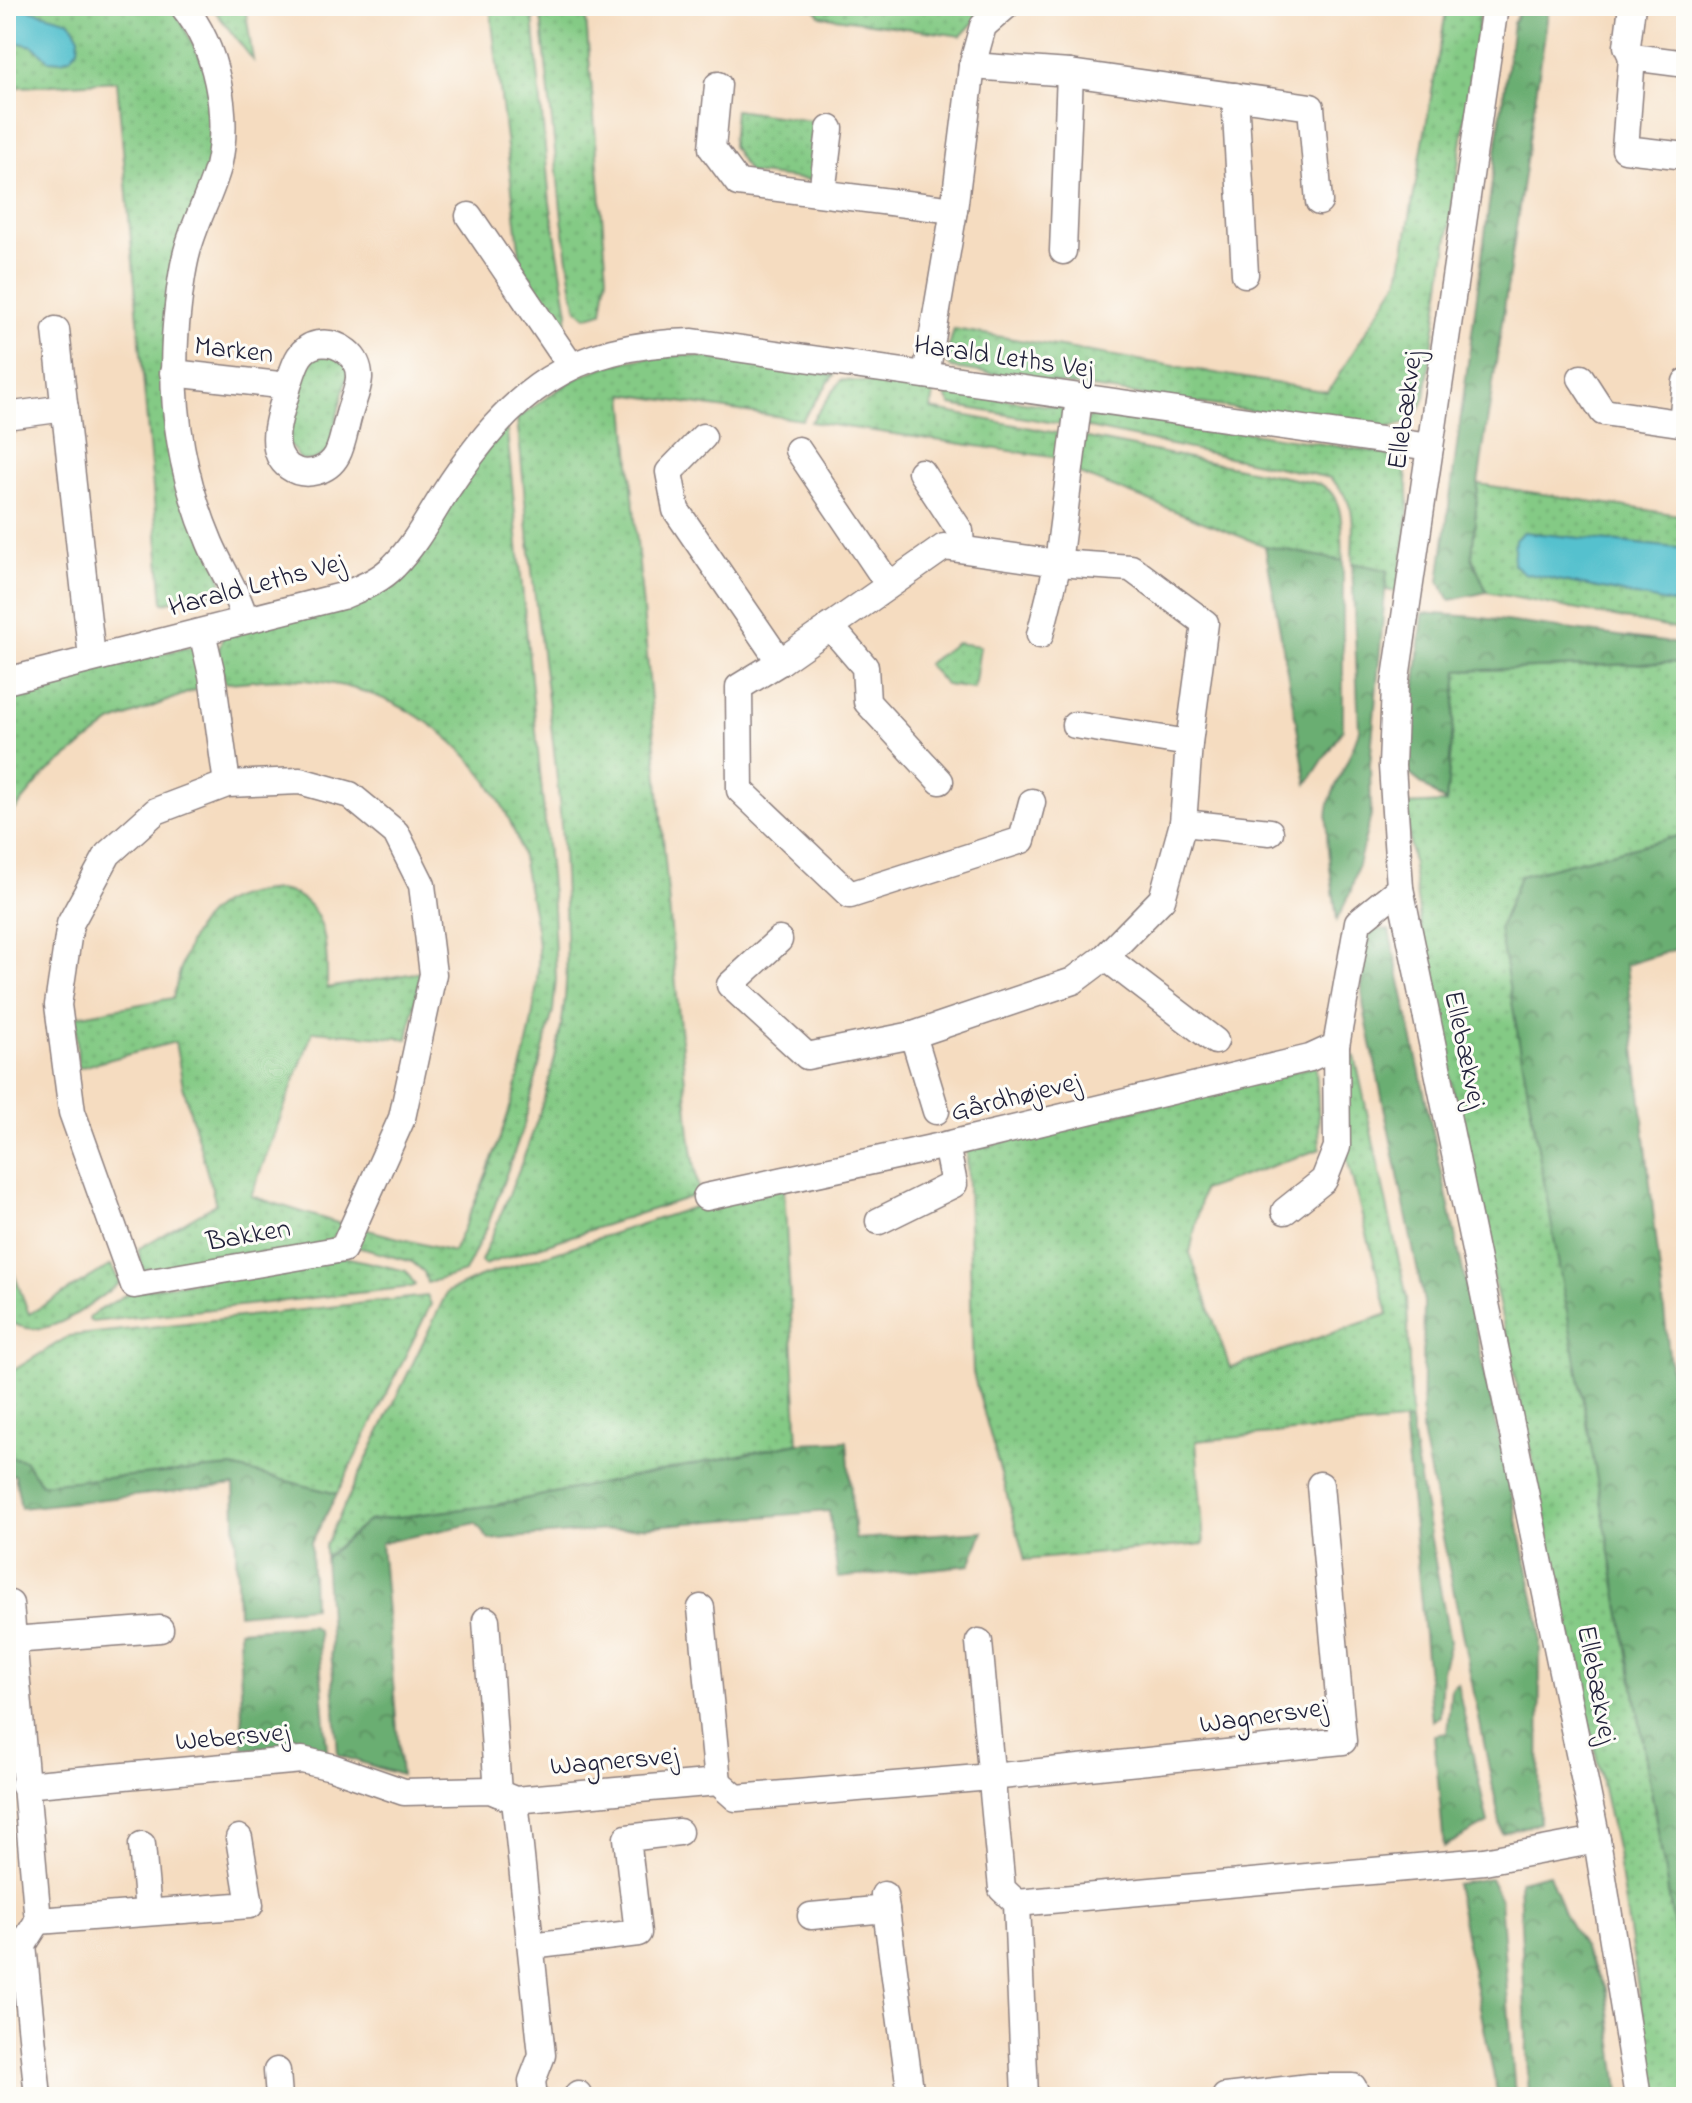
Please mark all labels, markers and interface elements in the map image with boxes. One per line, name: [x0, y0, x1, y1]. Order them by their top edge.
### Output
street label: Harald Leths Vej: [911, 326, 1097, 392]
street label: Marken: [192, 327, 275, 376]
street label: Ellebækvej: [1378, 347, 1435, 472]
street label: Harald Leths Vej: [164, 543, 351, 630]
street label: Ellebækvej: [1431, 987, 1496, 1114]
street label: Gårdhøjevej: [947, 1062, 1086, 1134]
street label: Bakken: [202, 1209, 294, 1264]
street label: Ellebækvej: [1564, 1622, 1627, 1749]
street label: Wagnersvej: [1197, 1688, 1331, 1747]
street label: Webersvej: [174, 1713, 292, 1764]
street label: Wagnersvej: [549, 1736, 681, 1789]

